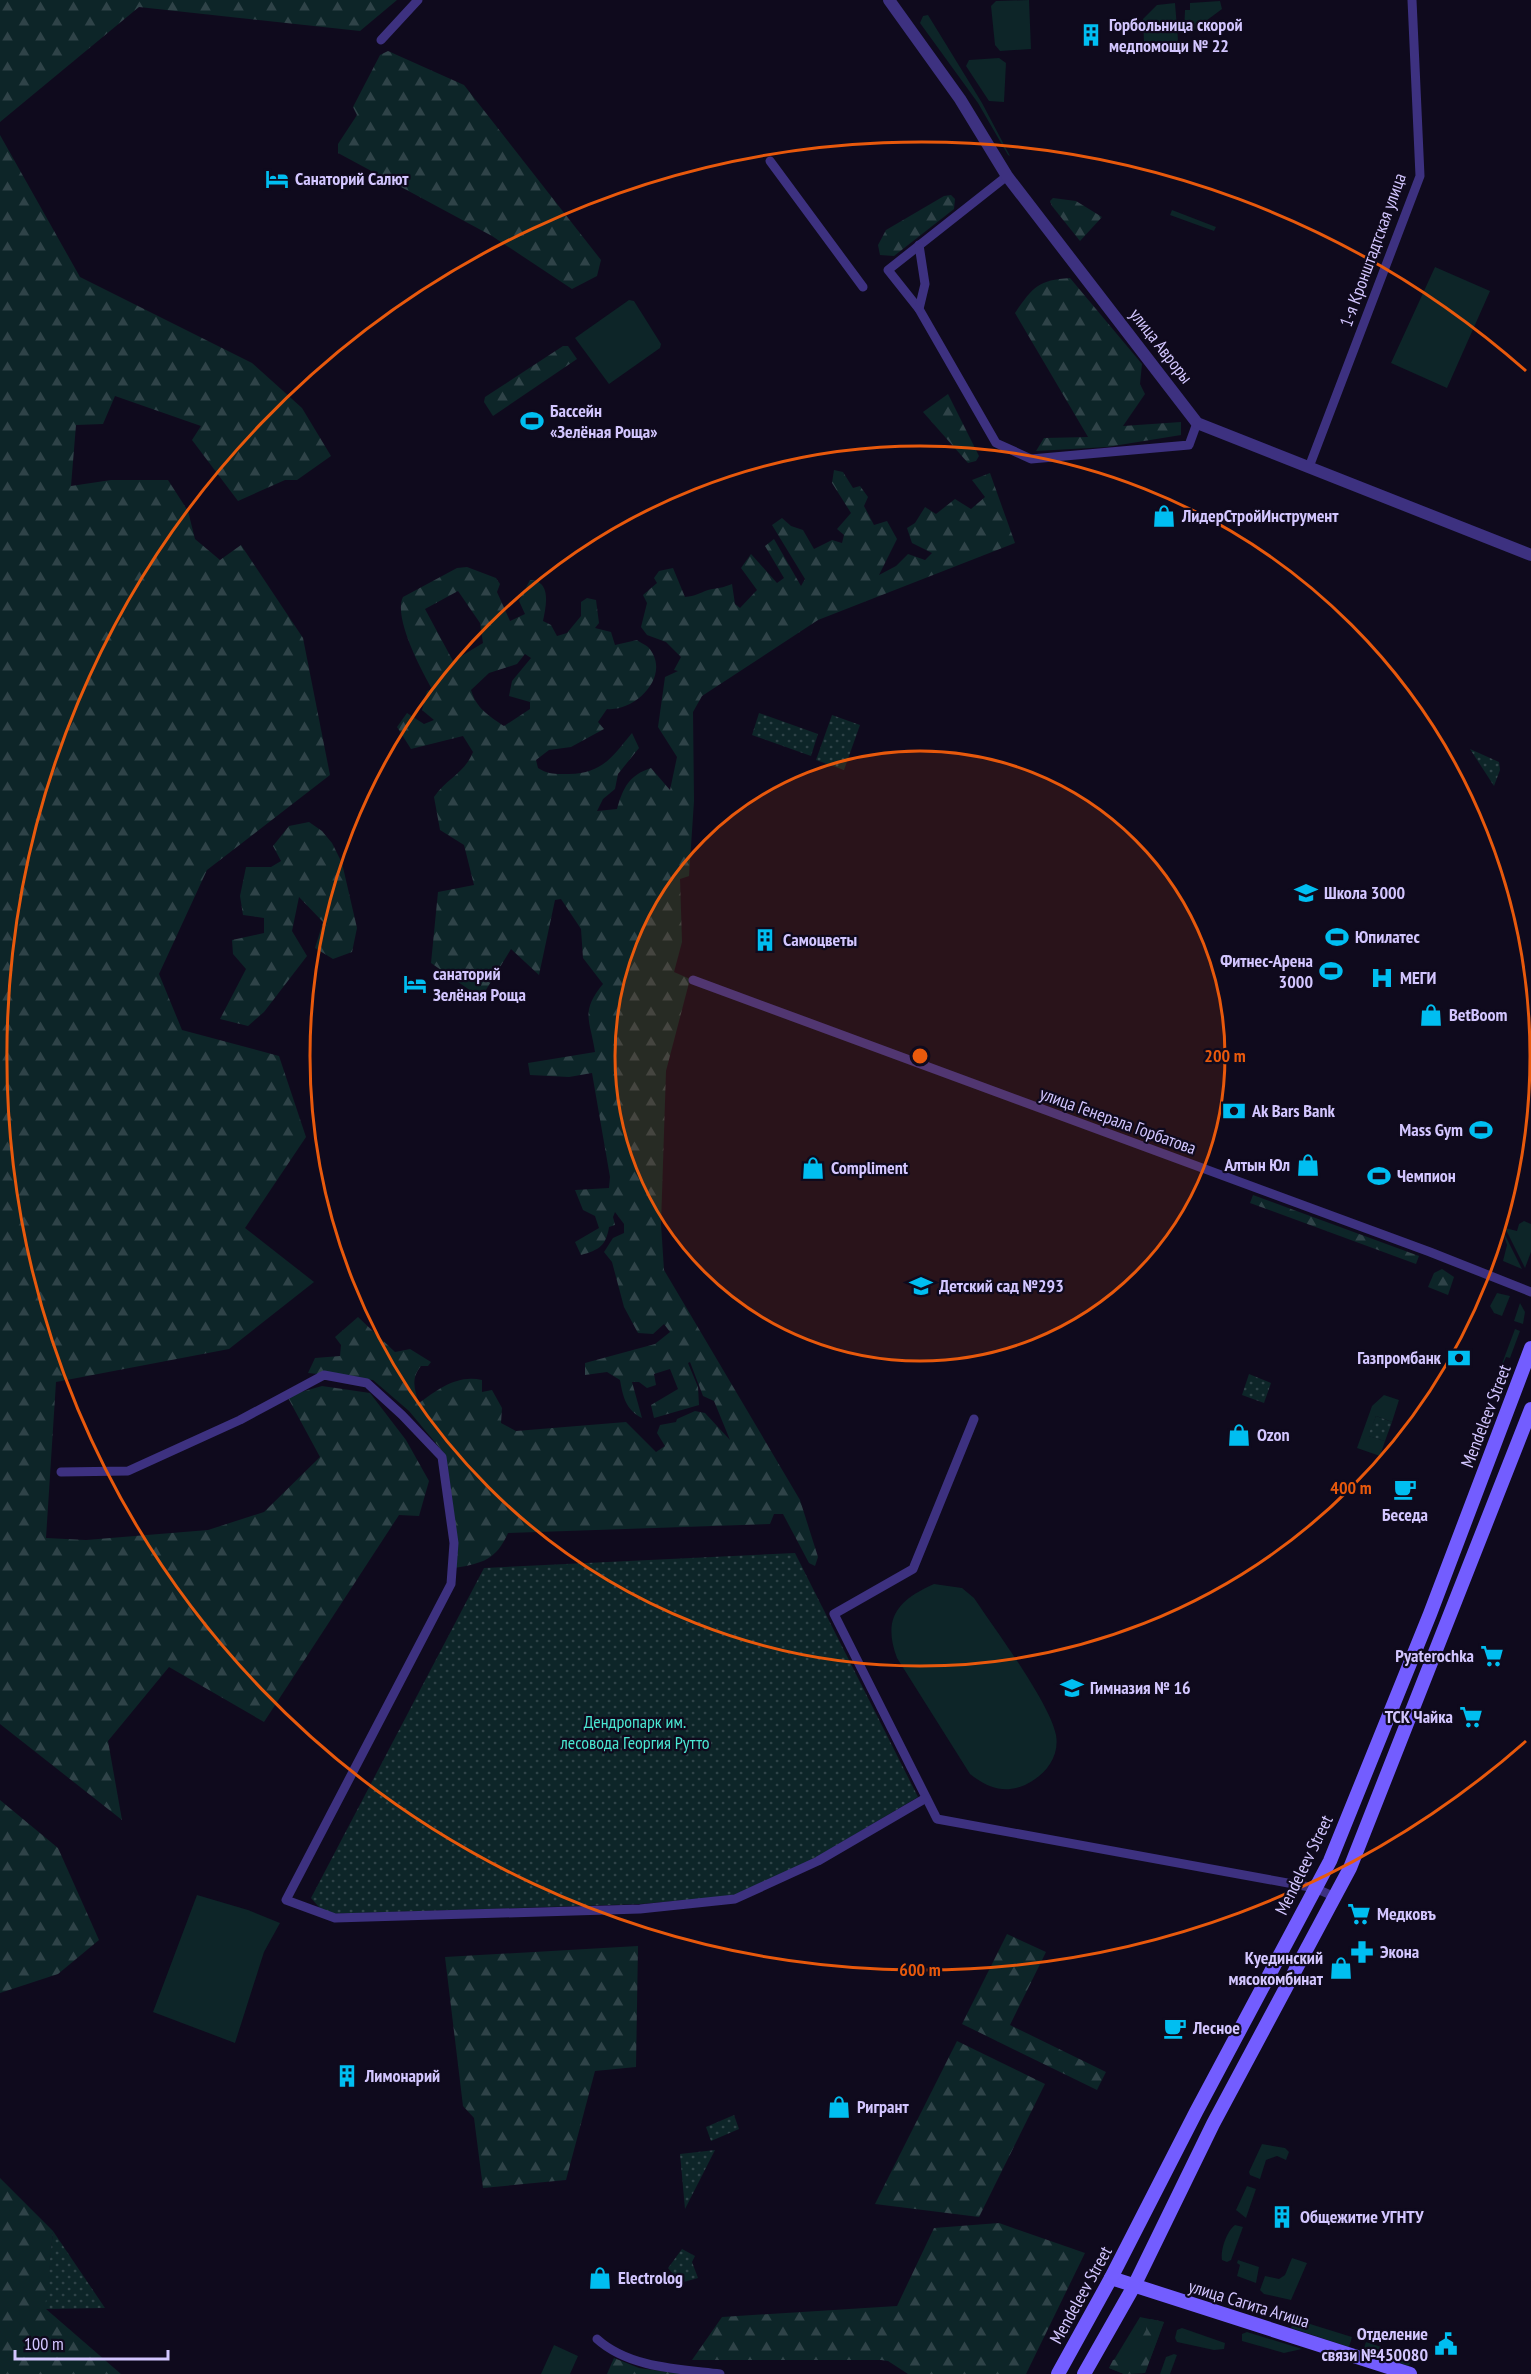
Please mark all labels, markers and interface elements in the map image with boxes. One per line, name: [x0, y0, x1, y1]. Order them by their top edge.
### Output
place label: Горбольница скорой медпомощи № 22: [1109, 13, 1243, 57]
building icon: Горбольница скорой медпомощи № 22: [1078, 22, 1104, 48]
hotel icon: Санаторий Салют: [264, 166, 290, 192]
place label: Санаторий Салют: [295, 167, 409, 190]
street label: 1-я Кронштадтская улица: [1334, 170, 1411, 330]
street label: улица Авроры: [1125, 303, 1198, 388]
place label: Бассейн «Зелёная Роща»: [550, 399, 657, 443]
sports icon: Бассейн «Зелёная Роща»: [519, 408, 545, 434]
shop icon: ЛидерСтройИнструмент: [1151, 503, 1177, 529]
place label: ЛидерСтройИнструмент: [1181, 504, 1339, 527]
school or university icon: Школа 3000: [1293, 880, 1319, 906]
place label: Школа 3000: [1324, 881, 1405, 904]
sports icon: Юпилатес: [1324, 924, 1350, 950]
place label: Юпилатес: [1355, 925, 1420, 948]
building icon: Самоцветы: [752, 927, 778, 953]
place label: Самоцветы: [783, 928, 857, 951]
place label: Фитнес-Арена 3000: [1220, 949, 1313, 993]
sports icon: Фитнес-Арена 3000: [1318, 958, 1344, 984]
place label: санаторий Зелёная Роща: [433, 962, 526, 1006]
hospital icon: МЕГИ: [1369, 965, 1395, 991]
place label: МЕГИ: [1400, 966, 1437, 989]
hotel icon: санаторий Зелёная Роща: [402, 971, 428, 997]
shop icon: BetBoom: [1418, 1002, 1444, 1028]
place label: BetBoom: [1449, 1003, 1508, 1026]
text: 200 m: [1204, 1044, 1246, 1067]
centre of rings: [910, 1046, 930, 1066]
street label: улица Генерала Горбатова: [1037, 1082, 1200, 1160]
bank icon: Ak Bars Bank: [1221, 1098, 1247, 1124]
place label: Ak Bars Bank: [1251, 1099, 1336, 1122]
sports icon: Mass Gym: [1468, 1117, 1494, 1143]
place label: Mass Gym: [1399, 1118, 1463, 1141]
shop icon: Алтын Юл: [1295, 1152, 1321, 1178]
place label: Алтын Юл: [1223, 1153, 1290, 1176]
shop icon: Compliment: [800, 1155, 826, 1181]
place label: Compliment: [831, 1156, 909, 1179]
sports icon: Чемпион: [1366, 1163, 1392, 1189]
place label: Чемпион: [1397, 1164, 1456, 1187]
school or university icon: Детский сад №293: [908, 1273, 934, 1299]
place label: Детский сад №293: [939, 1274, 1064, 1297]
bank icon: Газпромбанк: [1446, 1345, 1472, 1371]
place label: Газпромбанк: [1357, 1346, 1442, 1369]
street label: Mendeleev Street: [1455, 1361, 1516, 1470]
shop icon: Ozon: [1226, 1422, 1252, 1448]
place label: Ozon: [1257, 1423, 1290, 1446]
text: 400 m: [1330, 1476, 1372, 1499]
cafe icon: Беседа: [1392, 1476, 1418, 1502]
place label: Беседа: [1382, 1503, 1428, 1526]
supermarket icon: Pyaterochka: [1479, 1643, 1505, 1669]
place label: Pyaterochka: [1395, 1644, 1474, 1667]
school or university icon: Гимназия № 16: [1059, 1675, 1085, 1701]
place label: Гимназия № 16: [1090, 1676, 1191, 1699]
supermarket icon: ТСК Чайка: [1458, 1704, 1484, 1730]
place label: ТСК Чайка: [1385, 1705, 1453, 1728]
park label: Дендропарк им. лесовода Георгия Рутто: [560, 1710, 710, 1754]
street label: Mendeleev Street: [1270, 1811, 1338, 1918]
supermarket icon: Медковъ: [1346, 1901, 1372, 1927]
place label: Медковъ: [1377, 1902, 1436, 1925]
pharmacy icon: Экона: [1349, 1939, 1375, 1965]
place label: Экона: [1380, 1940, 1419, 1963]
place label: Куединский мясокомбинат: [1228, 1946, 1324, 1990]
shop icon: Куединский мясокомбинат: [1328, 1955, 1354, 1981]
text: 600 m: [899, 1958, 941, 1981]
cafe icon: Лесное: [1162, 2015, 1188, 2041]
place label: Лесное: [1192, 2016, 1240, 2039]
building icon: Лимонарий: [334, 2063, 360, 2089]
place label: Лимонарий: [364, 2064, 440, 2087]
shop icon: Ригрант: [826, 2094, 852, 2120]
place label: Ригрант: [857, 2095, 909, 2118]
building icon: Общежитие УГНТУ: [1269, 2204, 1295, 2230]
place label: Общежитие УГНТУ: [1300, 2205, 1424, 2228]
street label: Mendeleev Street: [1044, 2242, 1117, 2348]
shop icon: Electrolog: [587, 2265, 613, 2291]
place label: Electrolog: [618, 2266, 683, 2289]
street label: улица Сагита Агиша: [1186, 2274, 1312, 2333]
place label: Отделение связи №450080: [1321, 2322, 1428, 2366]
scale bar: [15, 2323, 168, 2361]
public building icon: Отделение связи №450080: [1433, 2331, 1459, 2357]
text: 100 m: [24, 2332, 64, 2355]

